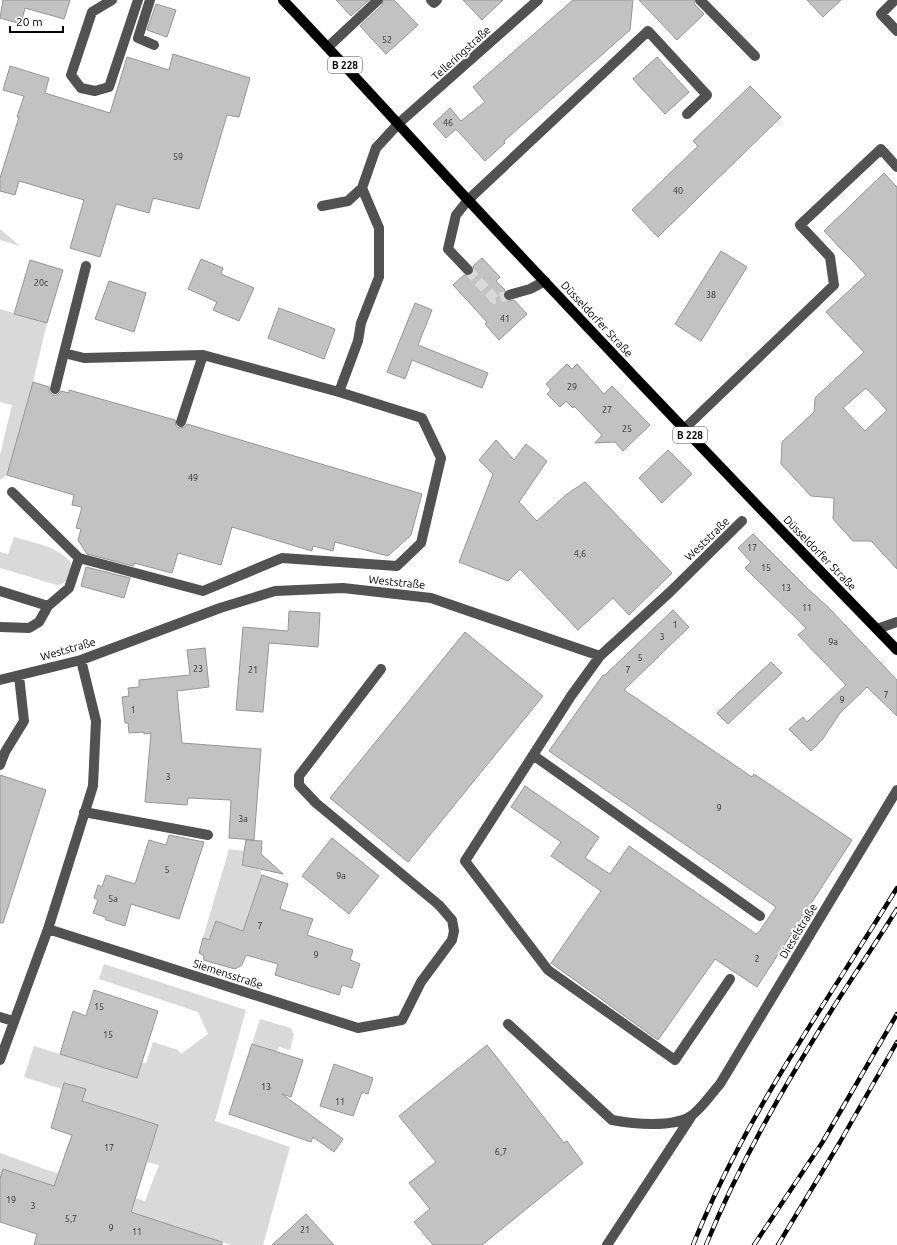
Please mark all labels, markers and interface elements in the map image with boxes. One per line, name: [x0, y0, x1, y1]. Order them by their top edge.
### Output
scale bar: [10, 8, 63, 34]
text: 20 m: [16, 15, 43, 28]
street label: Telleringstraße: [429, 24, 493, 82]
house number: 52: [382, 35, 392, 45]
road number: B 228: [328, 57, 362, 73]
house number: 46: [443, 118, 453, 128]
house number: 59: [173, 152, 183, 162]
house number: 40: [673, 186, 683, 196]
house number: 20c: [34, 278, 48, 288]
street label: Düsseldorfer Straße: [559, 279, 635, 359]
house number: 38: [706, 290, 716, 300]
house number: 41: [500, 314, 510, 324]
house number: 29: [567, 382, 577, 392]
house number: 27: [602, 405, 612, 415]
house number: 25: [622, 424, 632, 434]
road number: B 228: [673, 427, 707, 443]
house number: 49: [188, 473, 198, 483]
street label: Düsseldorfer Straße: [781, 513, 859, 593]
street label: Weststraße: [682, 515, 732, 563]
house number: 17: [747, 543, 757, 553]
house number: 4,6: [574, 549, 586, 559]
house number: 15: [761, 563, 771, 573]
street label: Weststraße: [368, 573, 426, 591]
house number: 13: [781, 583, 791, 593]
house number: 11: [802, 603, 812, 613]
house number: 1: [672, 620, 678, 630]
house number: 3: [659, 632, 665, 642]
street label: Weststraße: [39, 635, 97, 663]
house number: 9a: [828, 637, 838, 647]
house number: 5: [637, 653, 643, 663]
house number: 23: [193, 664, 203, 674]
house number: 21: [248, 665, 258, 675]
house number: 7: [625, 665, 631, 675]
house number: 7: [883, 690, 889, 700]
house number: 9: [839, 695, 845, 705]
house number: 1: [130, 705, 136, 715]
house number: 3: [165, 772, 171, 782]
house number: 9: [716, 803, 722, 813]
house number: 3a: [238, 814, 248, 824]
house number: 5: [164, 865, 170, 875]
house number: 9a: [336, 871, 346, 881]
house number: 5a: [108, 894, 118, 904]
street label: Dieselstraße: [777, 901, 819, 961]
house number: 7: [257, 921, 263, 931]
house number: 9: [313, 950, 319, 960]
house number: 2: [754, 954, 760, 964]
street label: Siemensstraße: [192, 957, 264, 991]
house number: 15: [94, 1002, 104, 1012]
house number: 15: [103, 1030, 113, 1040]
house number: 13: [261, 1082, 271, 1092]
house number: 11: [335, 1097, 345, 1107]
house number: 17: [104, 1143, 114, 1153]
house number: 6,7: [495, 1147, 507, 1157]
house number: 19: [6, 1195, 16, 1205]
house number: 3: [30, 1201, 36, 1211]
house number: 5,7: [65, 1214, 77, 1224]
house number: 9: [108, 1223, 114, 1233]
house number: 21: [300, 1225, 310, 1235]
house number: 11: [132, 1227, 142, 1237]

